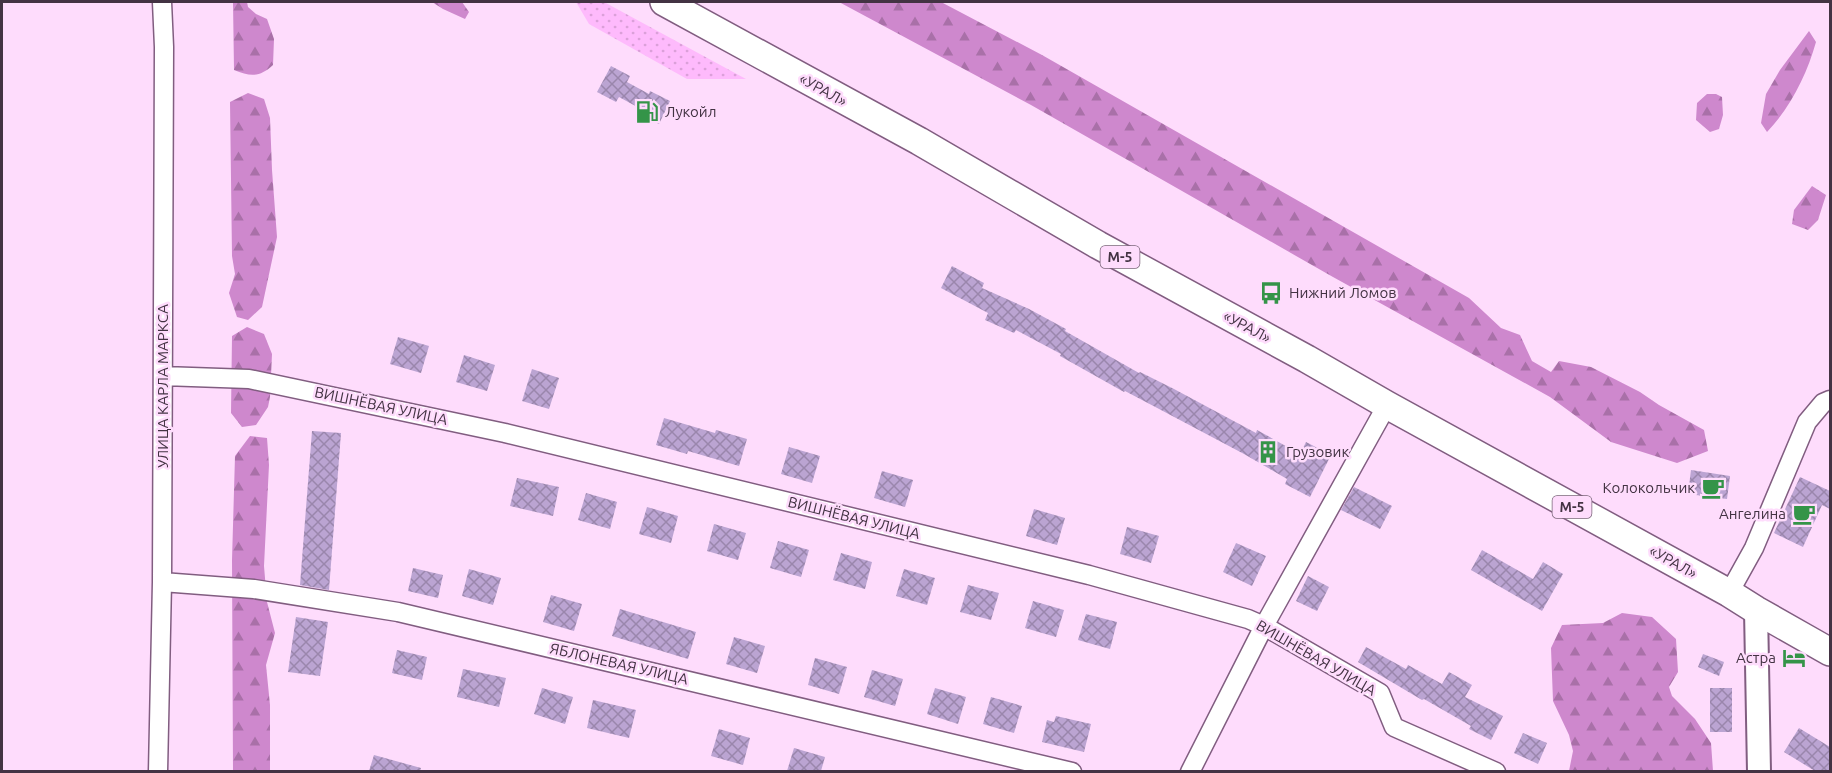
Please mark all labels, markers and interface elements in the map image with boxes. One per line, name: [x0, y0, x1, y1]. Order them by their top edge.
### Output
street label: «УРАЛ»: [797, 70, 850, 109]
fuel station icon: Лукойл: [634, 99, 660, 125]
place label: Лукойл: [665, 103, 716, 120]
road number: М-5: [1100, 246, 1140, 268]
bus stop icon: Нижний Ломов: [1258, 280, 1284, 306]
place label: Нижний Ломов: [1289, 284, 1397, 301]
street label: УЛИЦА КАРЛА МАРКСА: [154, 304, 171, 468]
street label: «УРАЛ»: [1221, 307, 1274, 346]
street label: ВИШНЁВАЯ УЛИЦА: [313, 383, 449, 428]
building icon: Грузовик: [1255, 439, 1281, 465]
place label: Грузовик: [1286, 443, 1349, 460]
cafe icon: Колокольчик: [1700, 475, 1726, 501]
place label: Колокольчик: [1603, 479, 1695, 496]
street label: ВИШНЁВАЯ УЛИЦА: [786, 493, 922, 542]
road number: М-5: [1552, 496, 1592, 518]
cafe icon: Ангелина: [1791, 501, 1817, 527]
place label: Ангелина: [1719, 505, 1786, 522]
street label: «УРАЛ»: [1647, 542, 1700, 581]
street label: ВИШНЁВАЯ УЛИЦА: [1253, 616, 1379, 699]
street label: ЯБЛОНЕВАЯ УЛИЦА: [548, 639, 690, 688]
hotel icon: Астра: [1781, 645, 1807, 671]
place label: Астра: [1736, 649, 1776, 666]

